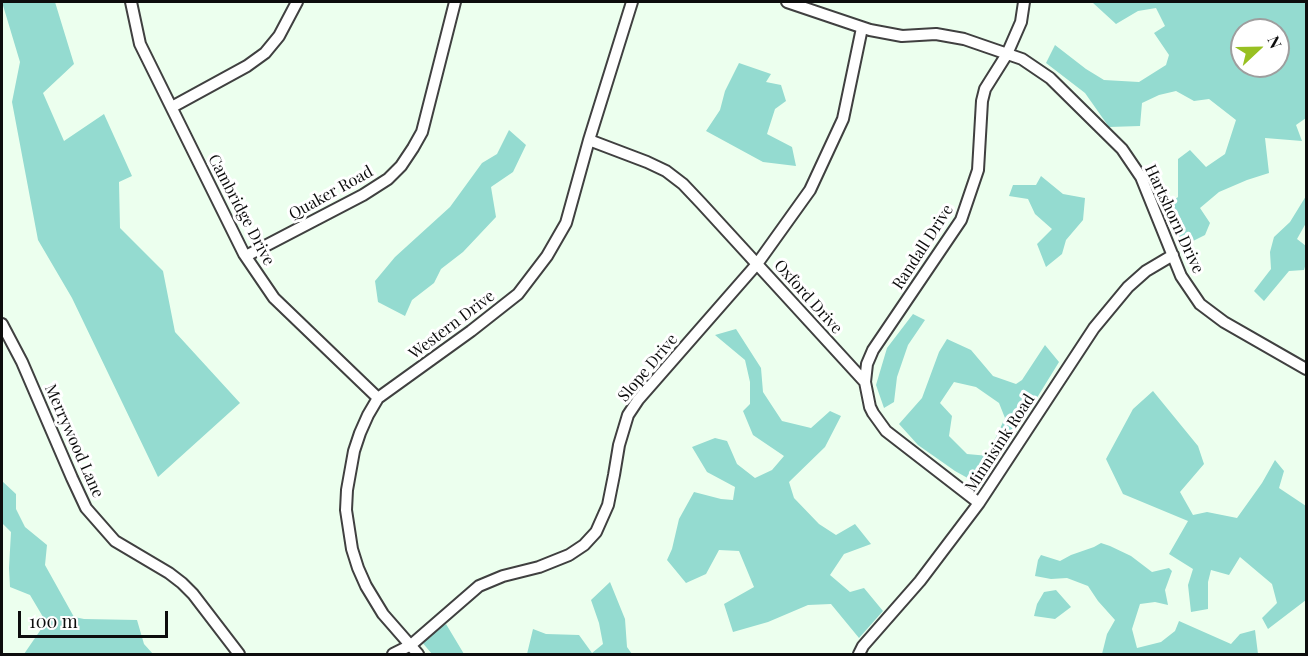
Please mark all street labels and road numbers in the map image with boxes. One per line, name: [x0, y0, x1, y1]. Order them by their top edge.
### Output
street label: Cambridge Drive: [204, 151, 278, 269]
street label: Quaker Road: [286, 162, 376, 224]
street label: Hartshorn Drive: [1140, 162, 1208, 276]
street label: Randall Drive: [888, 201, 958, 293]
street label: Oxford Drive: [770, 256, 846, 338]
street label: Western Drive: [405, 287, 499, 363]
street label: Slope Drive: [614, 330, 682, 406]
street label: Merrywood Lane: [40, 381, 108, 501]
street label: Minnisink Road: [961, 390, 1039, 496]

